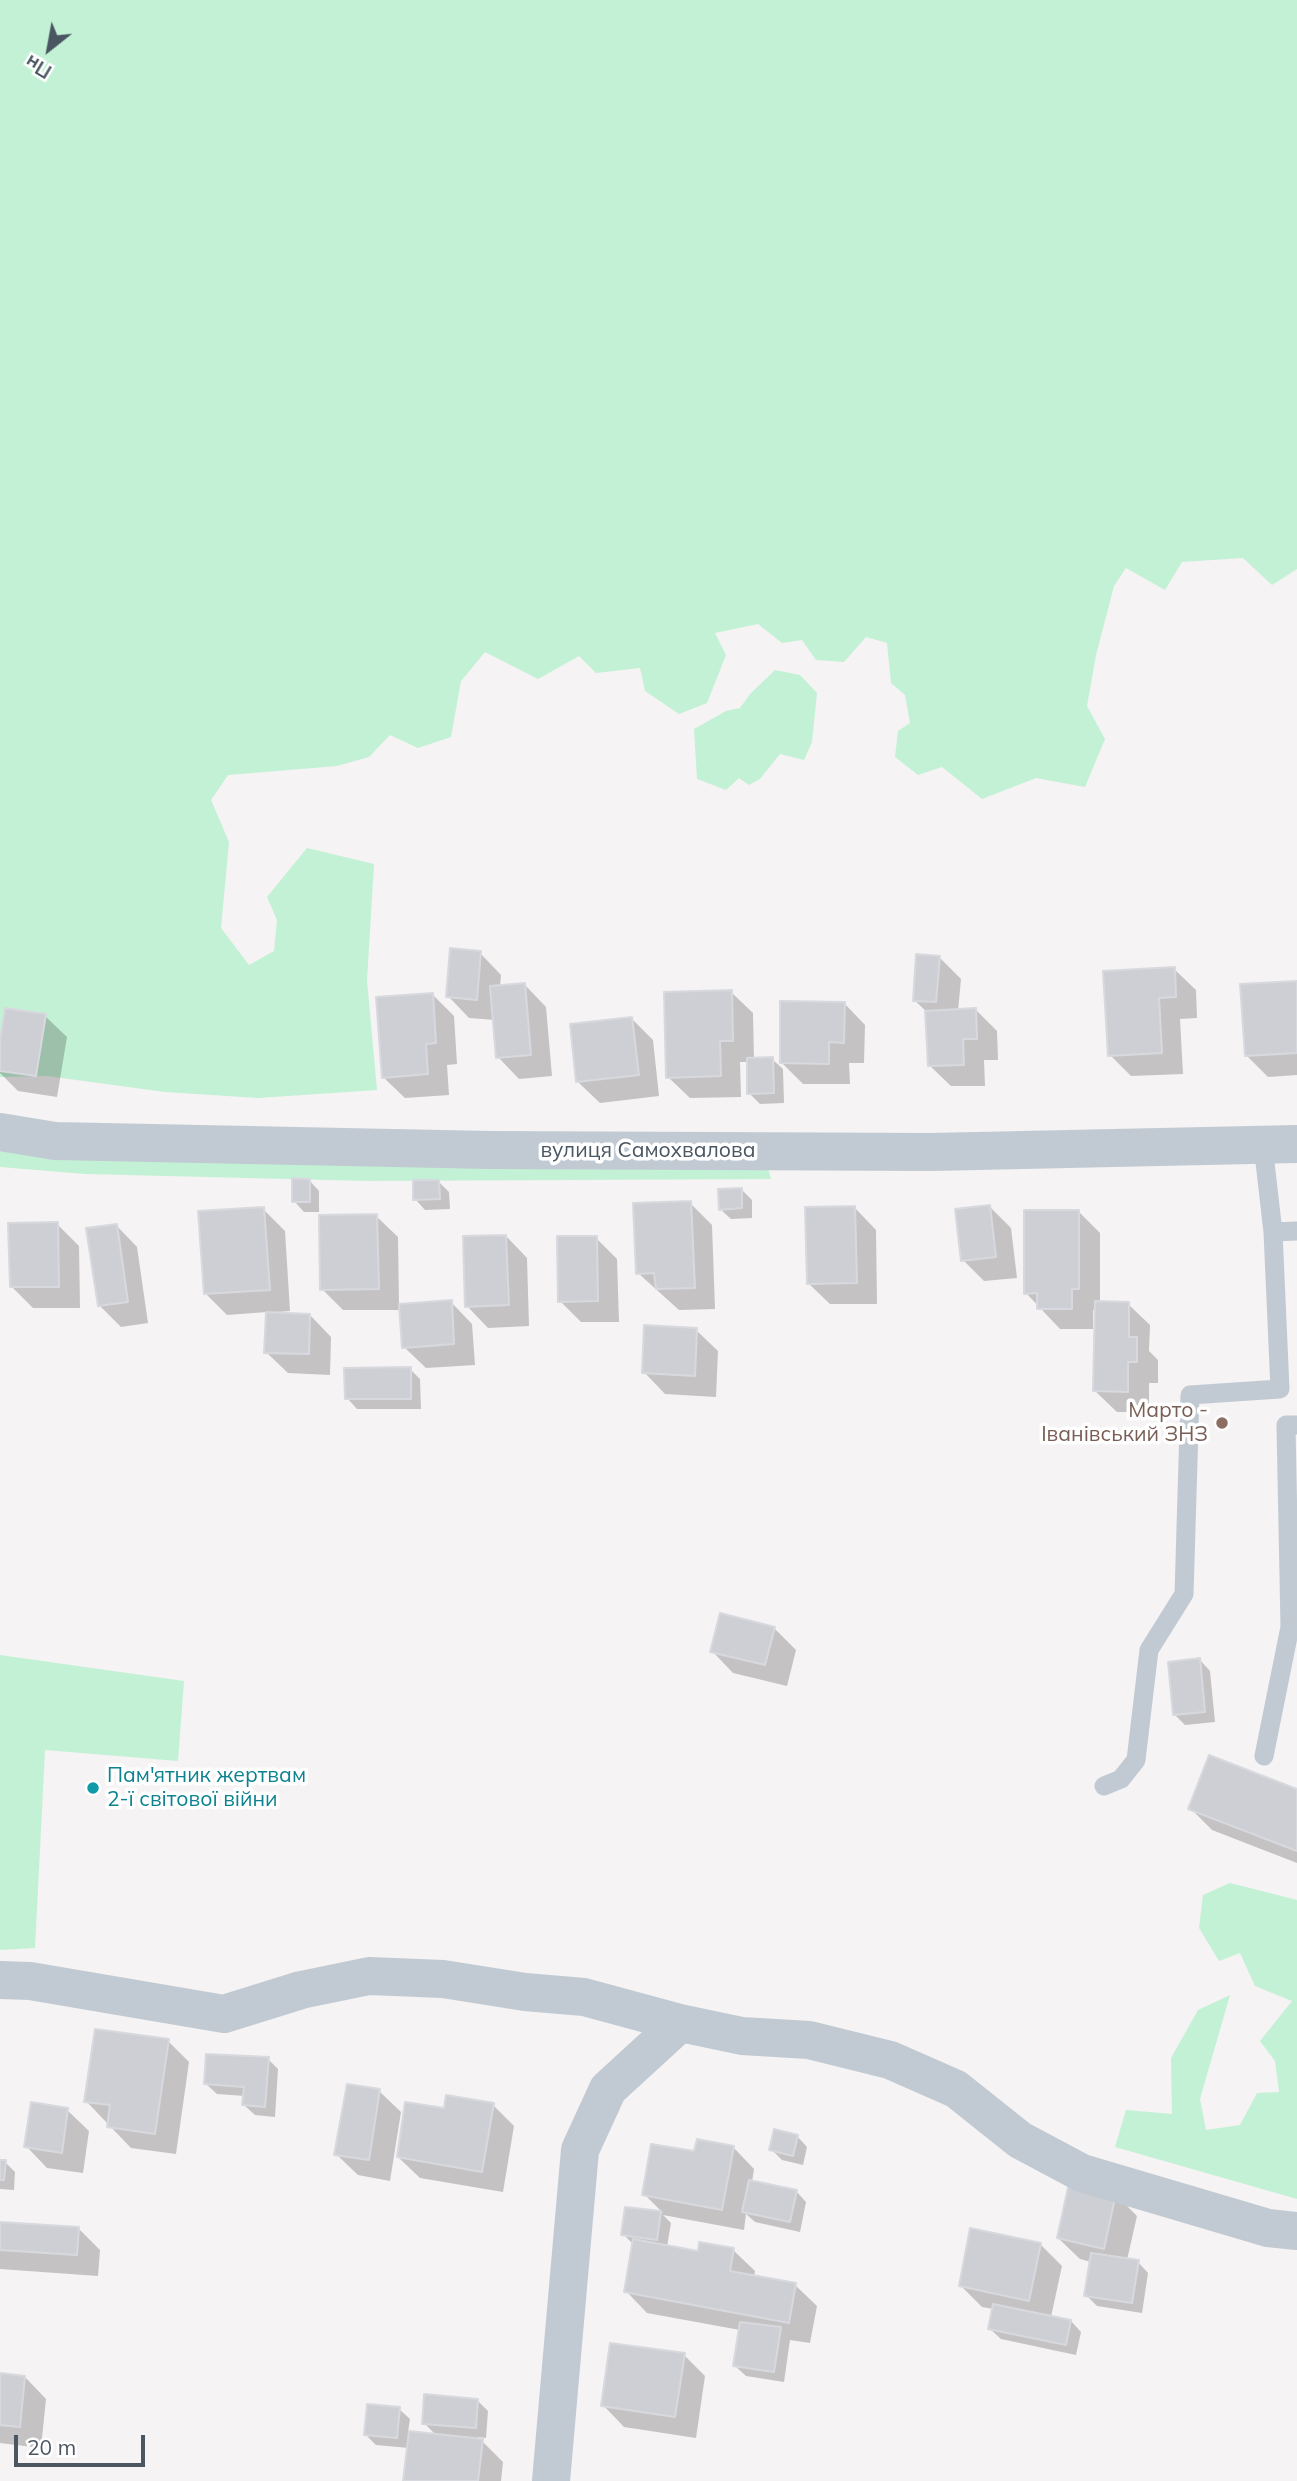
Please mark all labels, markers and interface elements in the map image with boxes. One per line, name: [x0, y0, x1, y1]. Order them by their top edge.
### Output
north arrow: [14, 14, 84, 84]
text: Пн: [21, 50, 56, 84]
street label: вулиця Самохвалова: [540, 1138, 756, 1164]
place label: Марто - Іванівський ЗНЗ: [1041, 1398, 1208, 1448]
marker: Марто - Іванівський ЗНЗ: [1214, 1415, 1230, 1431]
place label: Пам'ятник жертвам 2-ї світової війни: [107, 1763, 306, 1813]
marker: Пам'ятник жертвам 2-ї світової війни: [85, 1780, 101, 1796]
scale bar: [18, 2422, 149, 2466]
text: 20 m: [27, 2434, 76, 2460]

